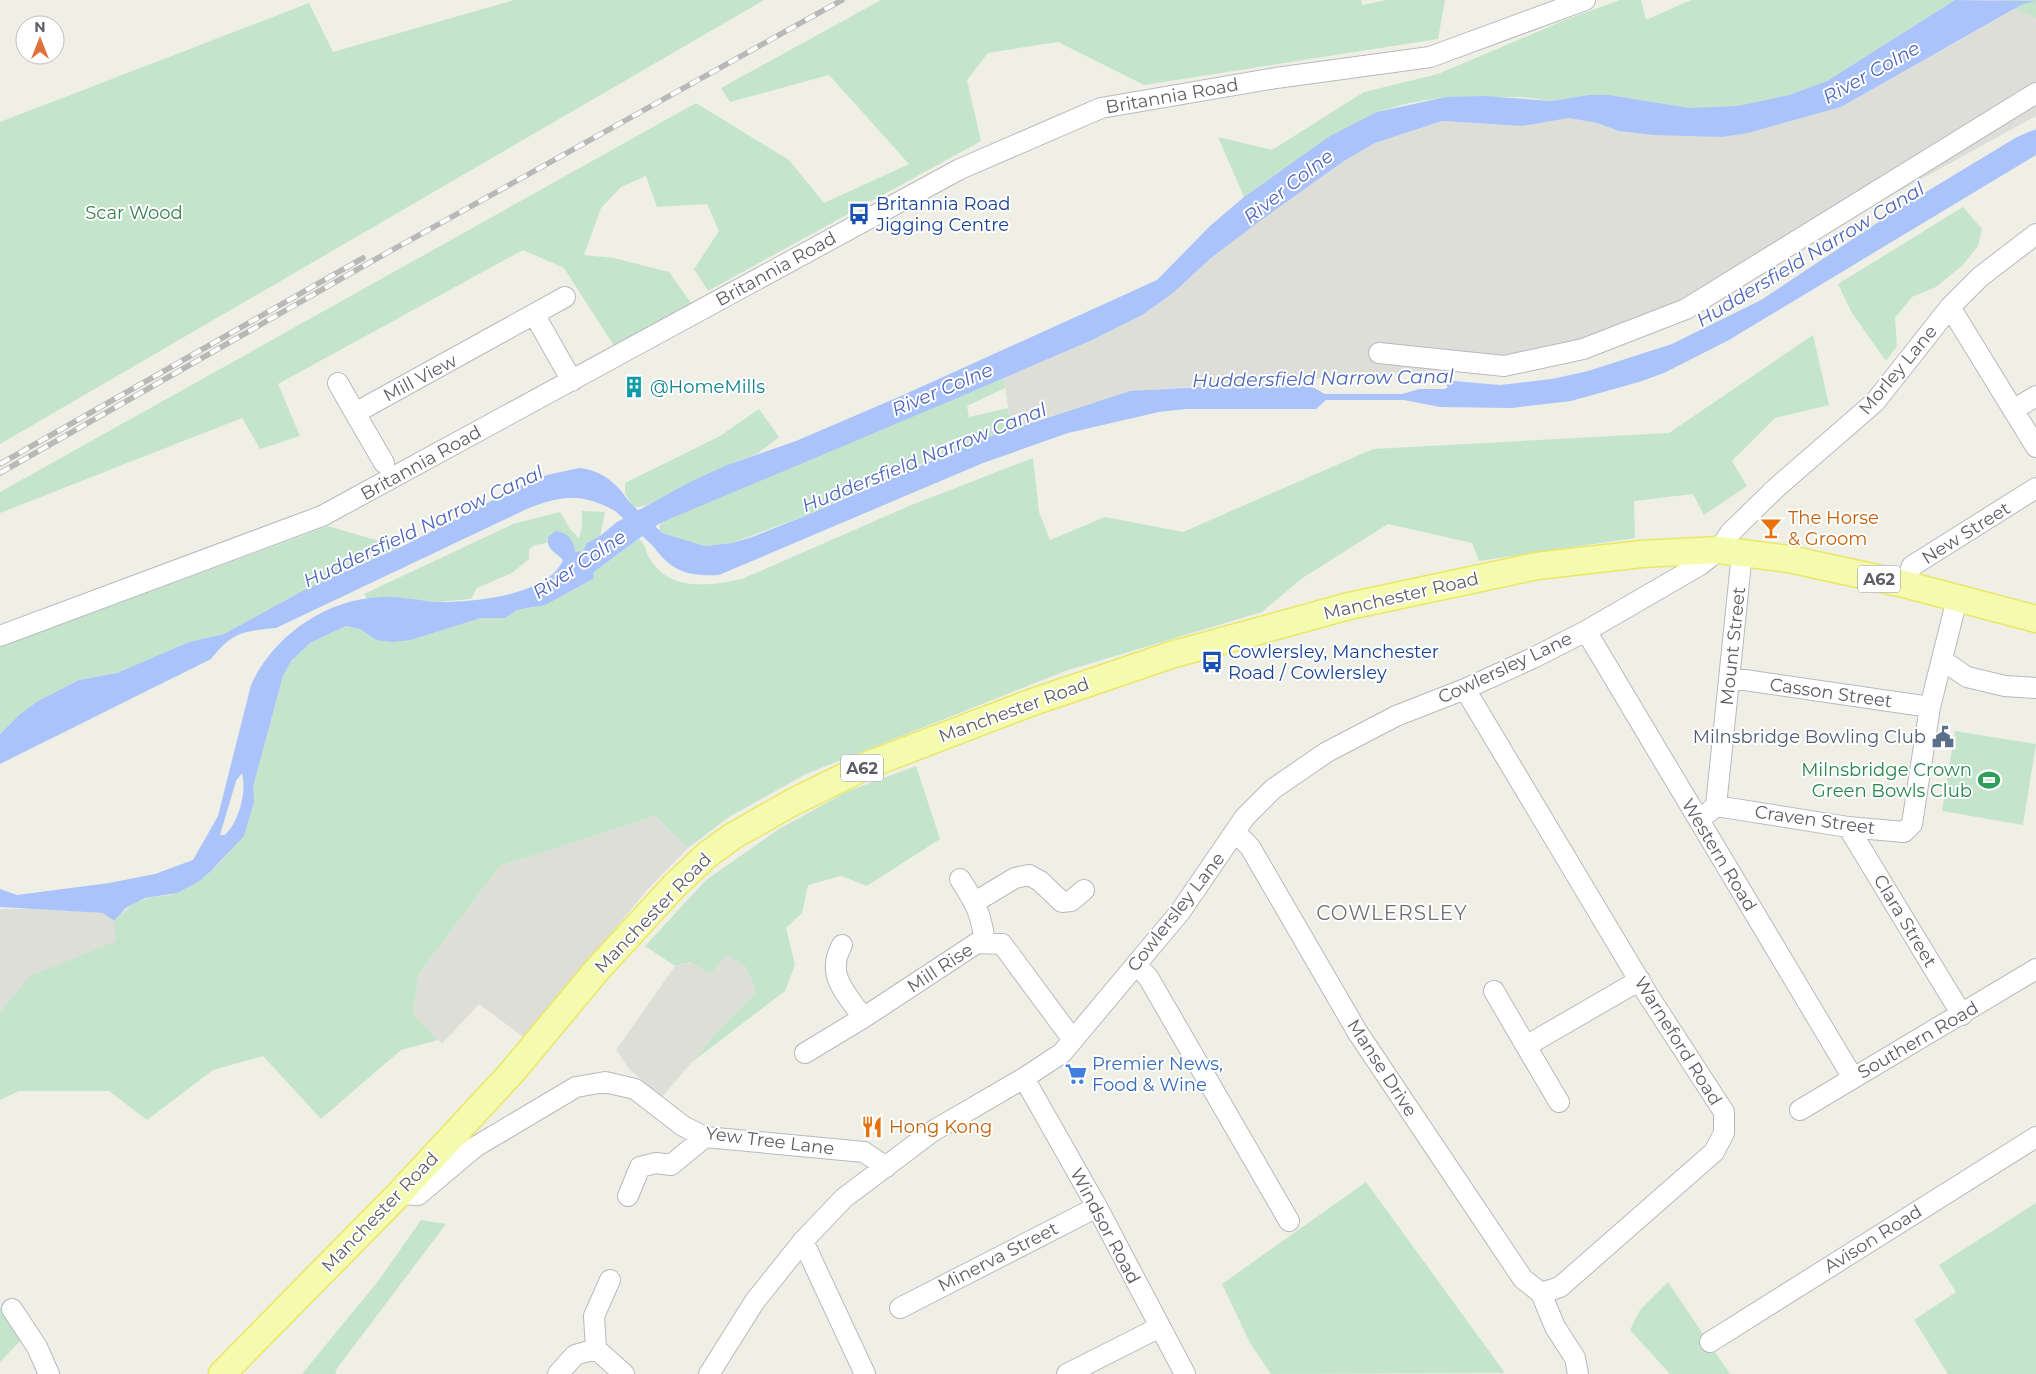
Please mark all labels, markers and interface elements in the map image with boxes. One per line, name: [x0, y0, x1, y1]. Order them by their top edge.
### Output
north arrow: [15, 15, 65, 65]
text: N: [34, 18, 46, 36]
water label: River Colne: [1819, 36, 1924, 109]
street label: Britannia Road: [1104, 73, 1240, 119]
water label: River Colne: [1239, 144, 1338, 229]
water label: Huddersfield Narrow Canal: [1692, 177, 1929, 332]
place label: Britannia Road Jigging Centre: [875, 193, 1010, 236]
bus stop icon: Britannia Road Jigging Centre: [846, 201, 872, 227]
park label: Scar Wood: [85, 202, 183, 224]
street label: Britannia Road: [712, 227, 840, 311]
street label: Morley Lane: [1854, 321, 1942, 419]
street label: Mill View: [379, 349, 461, 407]
water label: River Colne: [888, 358, 996, 421]
water label: Huddersfield Narrow Canal: [1192, 365, 1455, 392]
building icon: @HomeMills: [621, 374, 647, 400]
place label: @HomeMills: [650, 376, 765, 398]
water label: Huddersfield Narrow Canal: [799, 397, 1051, 517]
street label: Britannia Road: [357, 421, 485, 505]
water label: Huddersfield Narrow Canal: [300, 460, 547, 592]
street label: New Street: [1918, 497, 2014, 569]
place label: The Horse & Groom: [1788, 507, 1879, 550]
bar icon: The Horse & Groom: [1758, 515, 1784, 541]
water label: River Colne: [528, 525, 630, 604]
road number: A62: [1858, 566, 1900, 592]
street label: Manchester Road: [1321, 567, 1481, 625]
street label: Mount Street: [1716, 586, 1750, 706]
street label: Cowlersley Lane: [1435, 627, 1576, 709]
place label: Cowlersley, Manchester Road / Cowlersley: [1228, 641, 1439, 684]
bus stop icon: Cowlersley, Manchester Road / Cowlersley: [1199, 649, 1225, 675]
street label: Manchester Road: [936, 673, 1092, 747]
street label: Casson Street: [1768, 674, 1894, 712]
public building icon: Milnsbridge Bowling Club: [1930, 724, 1956, 750]
place label: Milnsbridge Bowling Club: [1693, 726, 1926, 748]
road number: A62: [841, 754, 883, 781]
place label: Milnsbridge Crown Green Bowls Club: [1801, 759, 1972, 802]
sports icon: Milnsbridge Crown Green Bowls Club: [1976, 767, 2002, 793]
street label: Western Road: [1677, 795, 1761, 915]
street label: Craven Street: [1753, 801, 1877, 839]
street label: Manchester Road: [590, 848, 716, 978]
street label: Cowlersley Lane: [1123, 848, 1229, 976]
street label: Clara Street: [1869, 871, 1941, 971]
district label: COWLERSLEY: [1316, 901, 1468, 925]
street label: Mill Rise: [903, 939, 977, 997]
street label: Warneford Road: [1629, 972, 1727, 1110]
street label: Southern Road: [1854, 997, 1982, 1083]
street label: Manse Drive: [1342, 1015, 1422, 1121]
place label: Premier News, Food & Wine: [1092, 1053, 1223, 1096]
supermarket icon: Premier News, Food & Wine: [1063, 1061, 1089, 1087]
restaurant icon: Hong Kong: [859, 1114, 885, 1140]
place label: Hong Kong: [889, 1116, 992, 1138]
street label: Yew Tree Lane: [704, 1122, 836, 1160]
street label: Manchester Road: [317, 1147, 443, 1277]
street label: Windsor Road: [1065, 1164, 1145, 1288]
street label: Avison Road: [1820, 1200, 1926, 1278]
street label: Minerva Street: [934, 1217, 1062, 1297]

